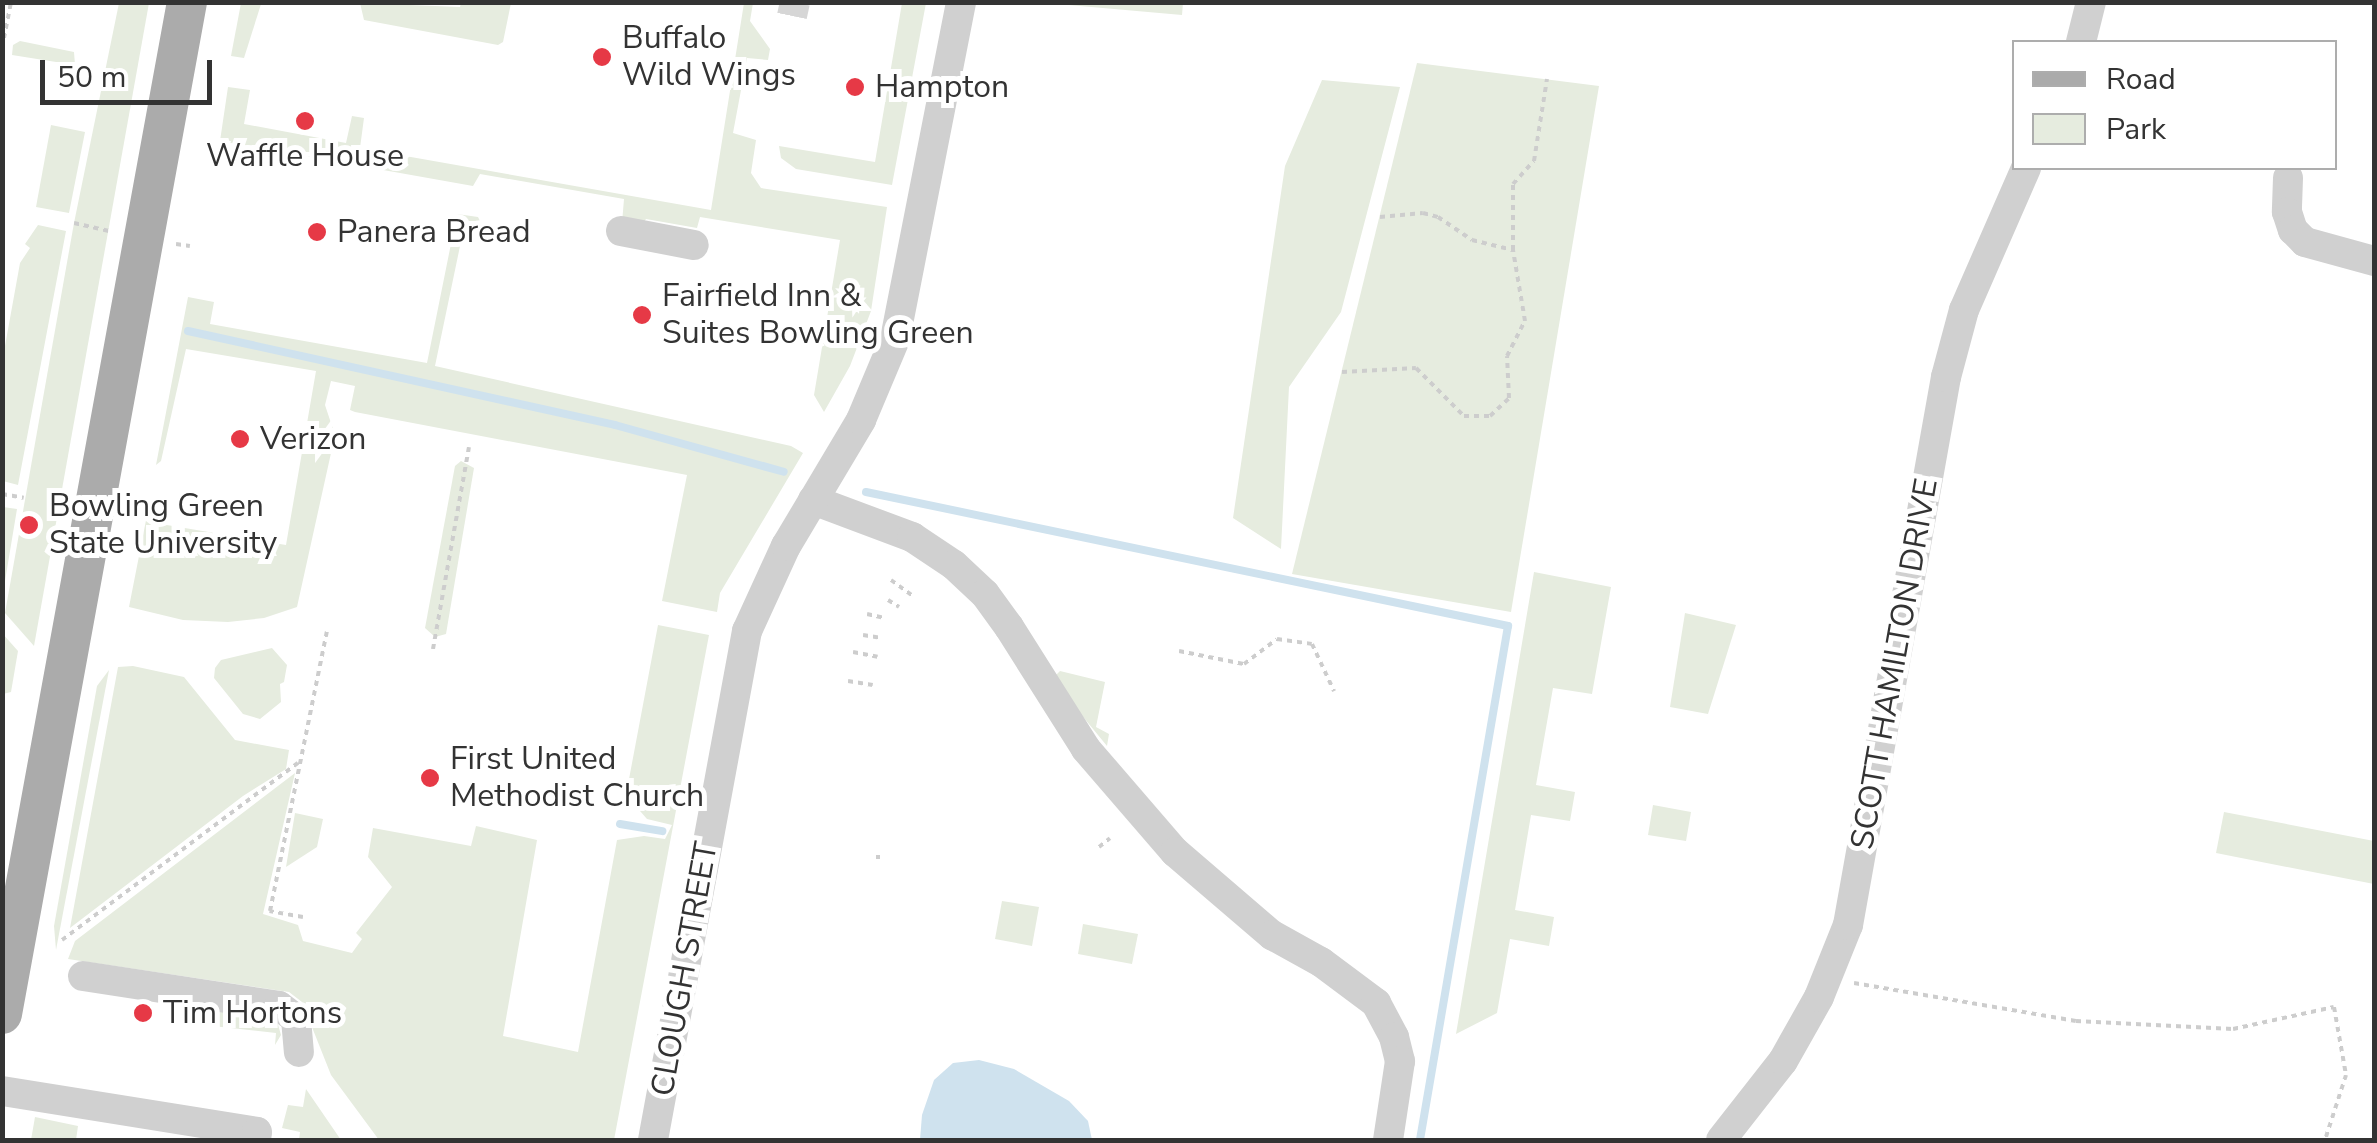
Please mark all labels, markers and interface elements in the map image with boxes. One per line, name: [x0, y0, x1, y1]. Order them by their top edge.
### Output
place label: Buffalo Wild Wings: [622, 20, 796, 95]
scale bar: [45, 40, 218, 102]
legend: [2012, 40, 2337, 170]
marker: Buffalo Wild Wings: [591, 46, 613, 68]
text: 50 m: [57, 57, 126, 98]
text: Road: [2106, 59, 2176, 100]
place label: Hampton: [875, 68, 1009, 106]
marker: Hampton: [844, 76, 866, 98]
text: Park: [2106, 109, 2166, 150]
marker: Waffle House: [294, 110, 316, 132]
place label: Waffle House: [206, 137, 404, 175]
place label: Panera Bread: [337, 213, 531, 251]
marker: Panera Bread: [306, 221, 328, 243]
place label: Fairfield Inn & Suites Bowling Green: [662, 278, 974, 353]
marker: Fairfield Inn & Suites Bowling Green: [631, 304, 653, 326]
place label: Verizon: [260, 420, 367, 458]
marker: Verizon: [229, 428, 251, 450]
street label: SCOTT HAMILTON DRIVE: [1843, 476, 1947, 852]
place label: Bowling Green State University: [49, 488, 277, 563]
marker: Bowling Green State University: [18, 514, 40, 536]
place label: First United Methodist Church: [450, 741, 704, 816]
marker: First United Methodist Church: [419, 767, 441, 789]
street label: CLOUGH STREET: [644, 839, 726, 1099]
place label: Tim Hortons: [163, 994, 342, 1032]
marker: Tim Hortons: [132, 1002, 154, 1024]

